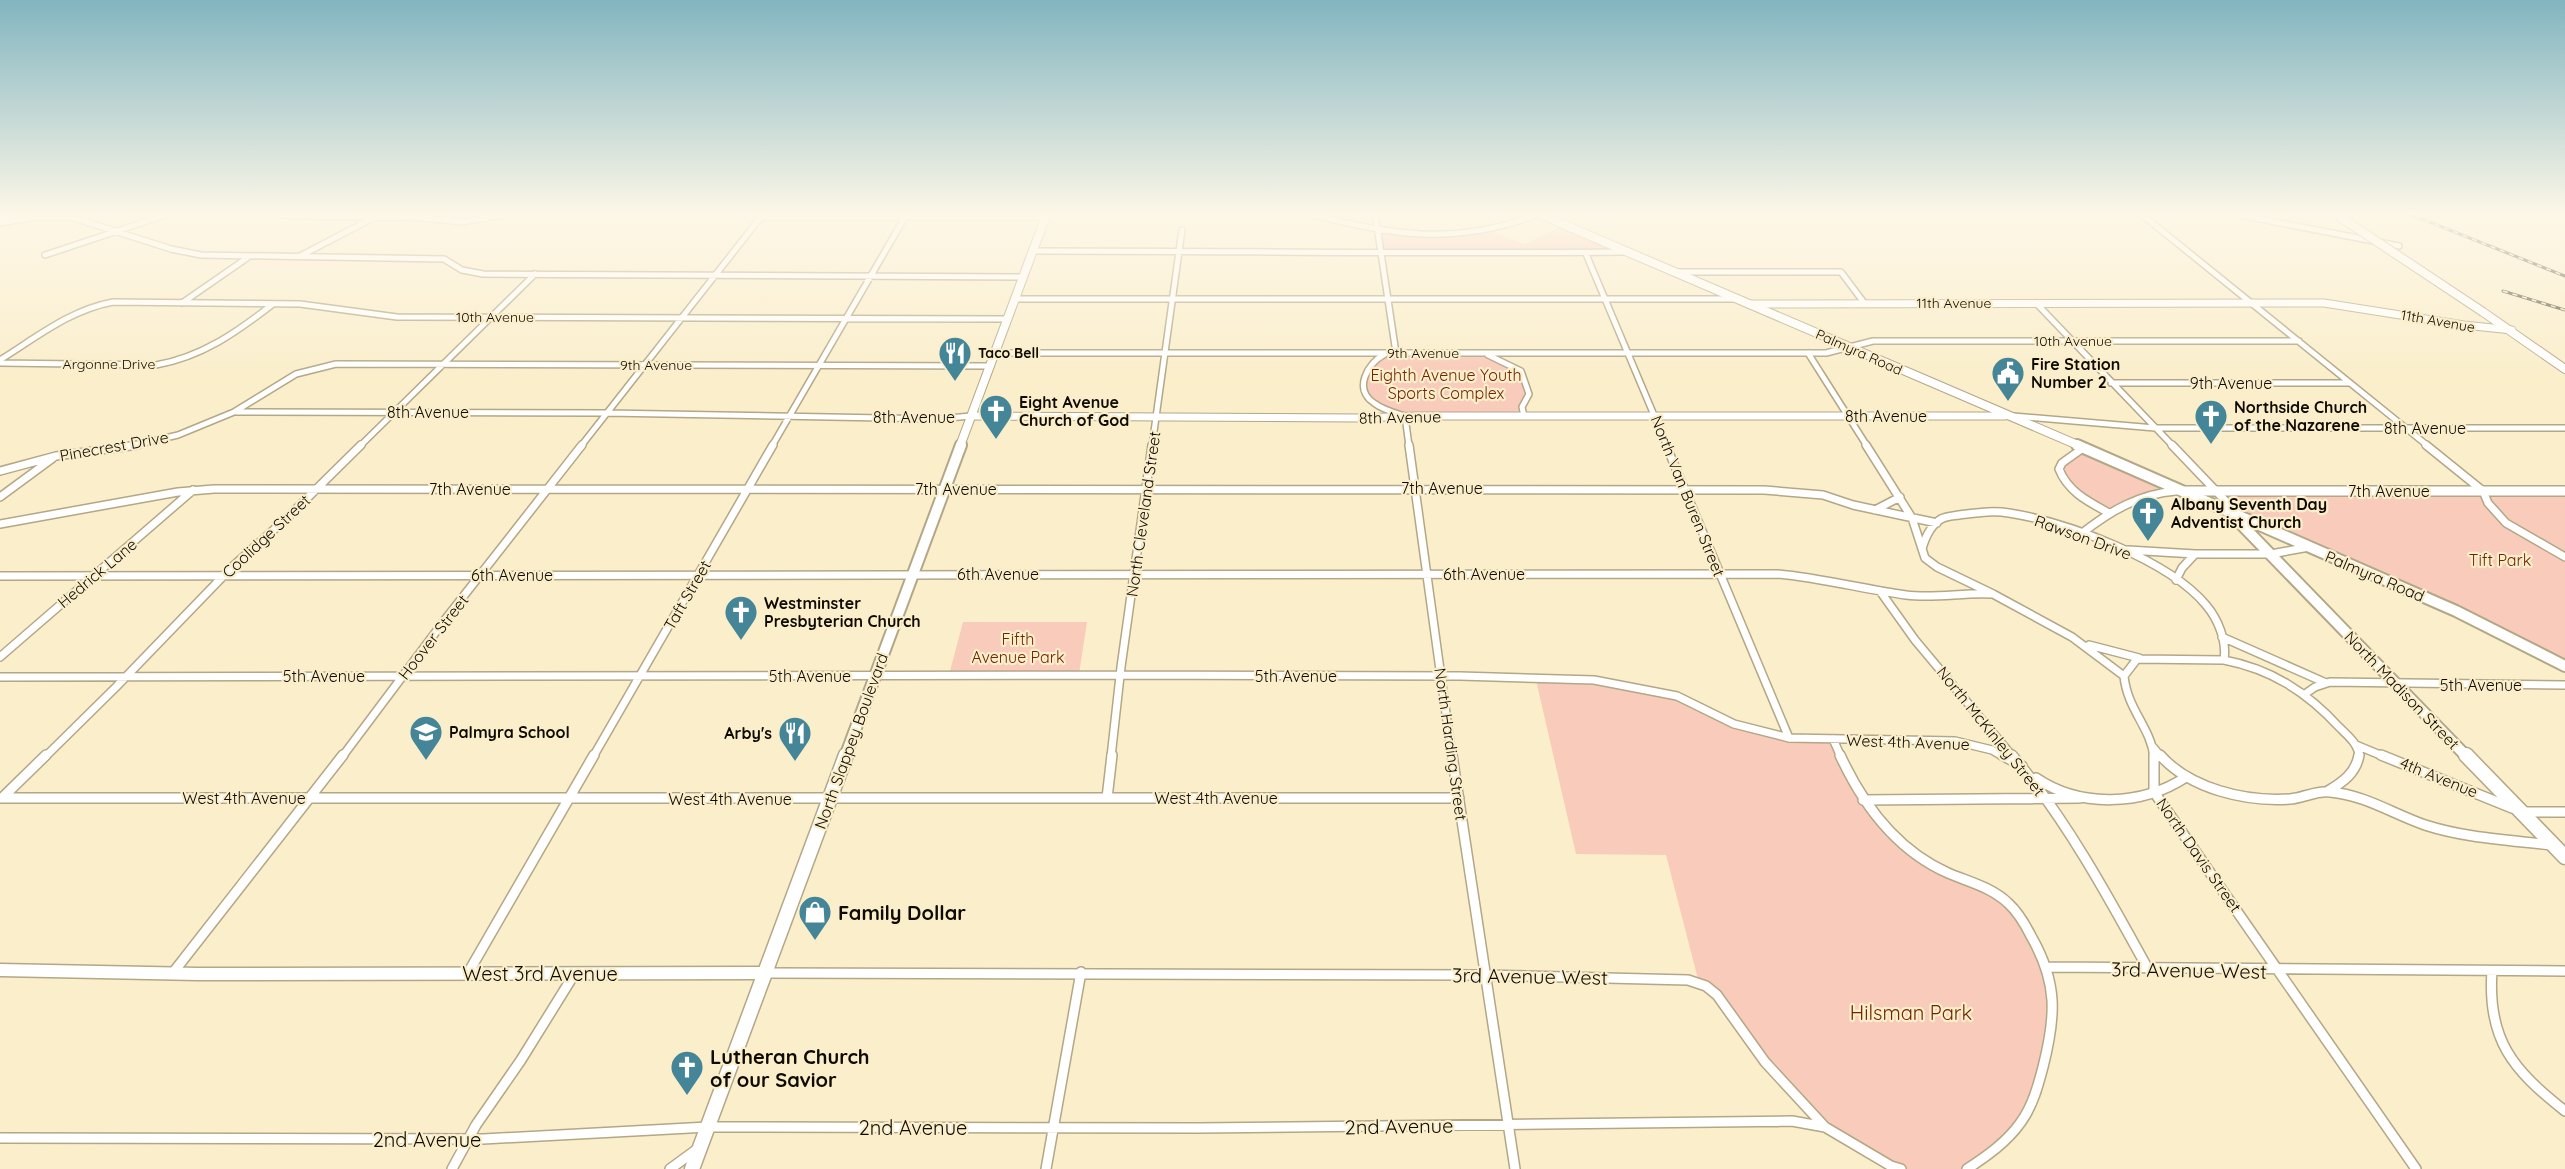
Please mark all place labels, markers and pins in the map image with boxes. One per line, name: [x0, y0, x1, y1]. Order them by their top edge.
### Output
restaurant icon: Taco Bell: [937, 335, 973, 382]
place label: Taco Bell: [978, 344, 1039, 362]
place label: Fire Station Number 2: [2031, 354, 2120, 392]
public building icon: Fire Station Number 2: [1990, 355, 2026, 402]
place label: Eight Avenue Church of God: [1019, 392, 1129, 430]
church icon: Eight Avenue Church of God: [978, 393, 1014, 440]
place label: Northside Church of the Nazarene: [2234, 397, 2367, 435]
church icon: Northside Church of the Nazarene: [2193, 398, 2229, 445]
place label: Albany Seventh Day Adventist Church: [2171, 494, 2327, 532]
church icon: Albany Seventh Day Adventist Church: [2130, 495, 2166, 542]
place label: Westminster Presbyterian Church: [764, 593, 921, 631]
church icon: Westminster Presbyterian Church: [723, 594, 759, 641]
school or university icon: Palmyra School: [408, 714, 444, 761]
restaurant icon: Arby's: [777, 715, 813, 762]
place label: Palmyra School: [449, 722, 570, 742]
place label: Arby's: [724, 723, 772, 743]
shop icon: Family Dollar: [797, 894, 833, 941]
place label: Family Dollar: [838, 900, 966, 925]
place label: Lutheran Church of our Savior: [710, 1044, 870, 1092]
church icon: Lutheran Church of our Savior: [669, 1049, 705, 1096]

